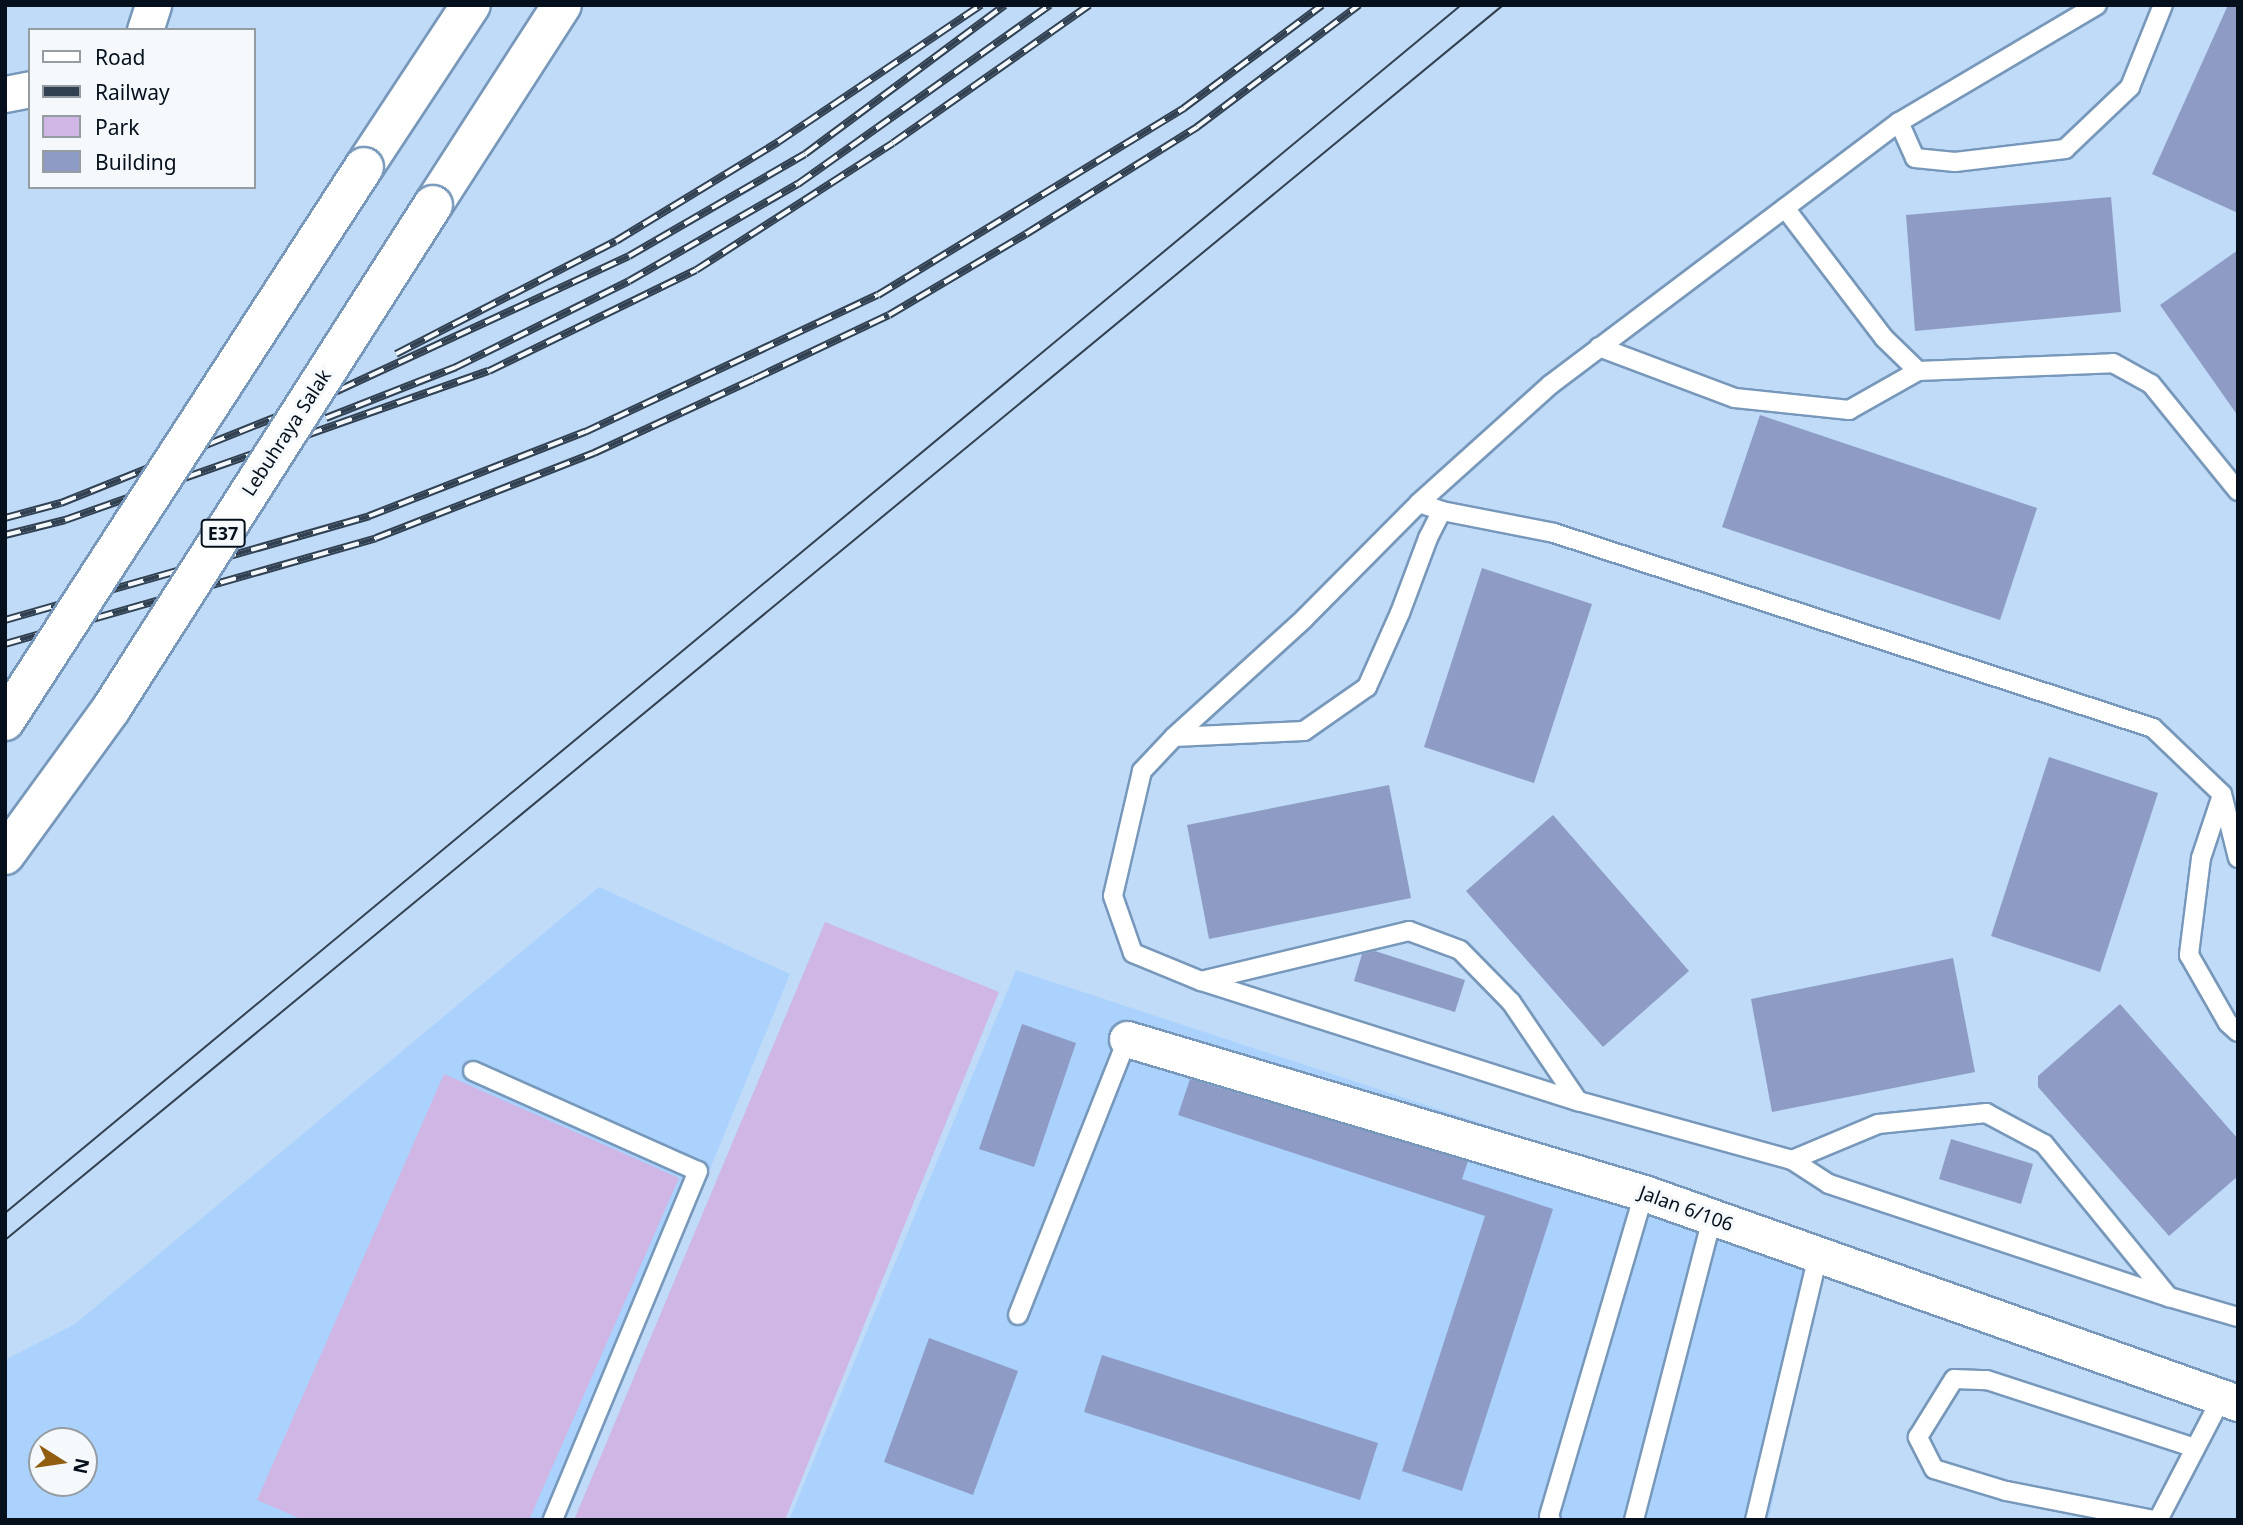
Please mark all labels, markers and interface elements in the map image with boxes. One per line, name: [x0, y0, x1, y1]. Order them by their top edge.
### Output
legend: [28, 28, 256, 189]
text: Road: [95, 43, 145, 71]
text: Railway: [95, 78, 170, 106]
text: Park: [95, 113, 139, 141]
text: Building: [95, 148, 177, 176]
street label: Lebuhraya Salak: [238, 366, 336, 500]
road number: E37: [200, 518, 246, 548]
street label: Jalan 6/106: [1636, 1181, 1736, 1237]
north arrow: [28, 1427, 98, 1497]
text: N: [67, 1456, 96, 1476]

